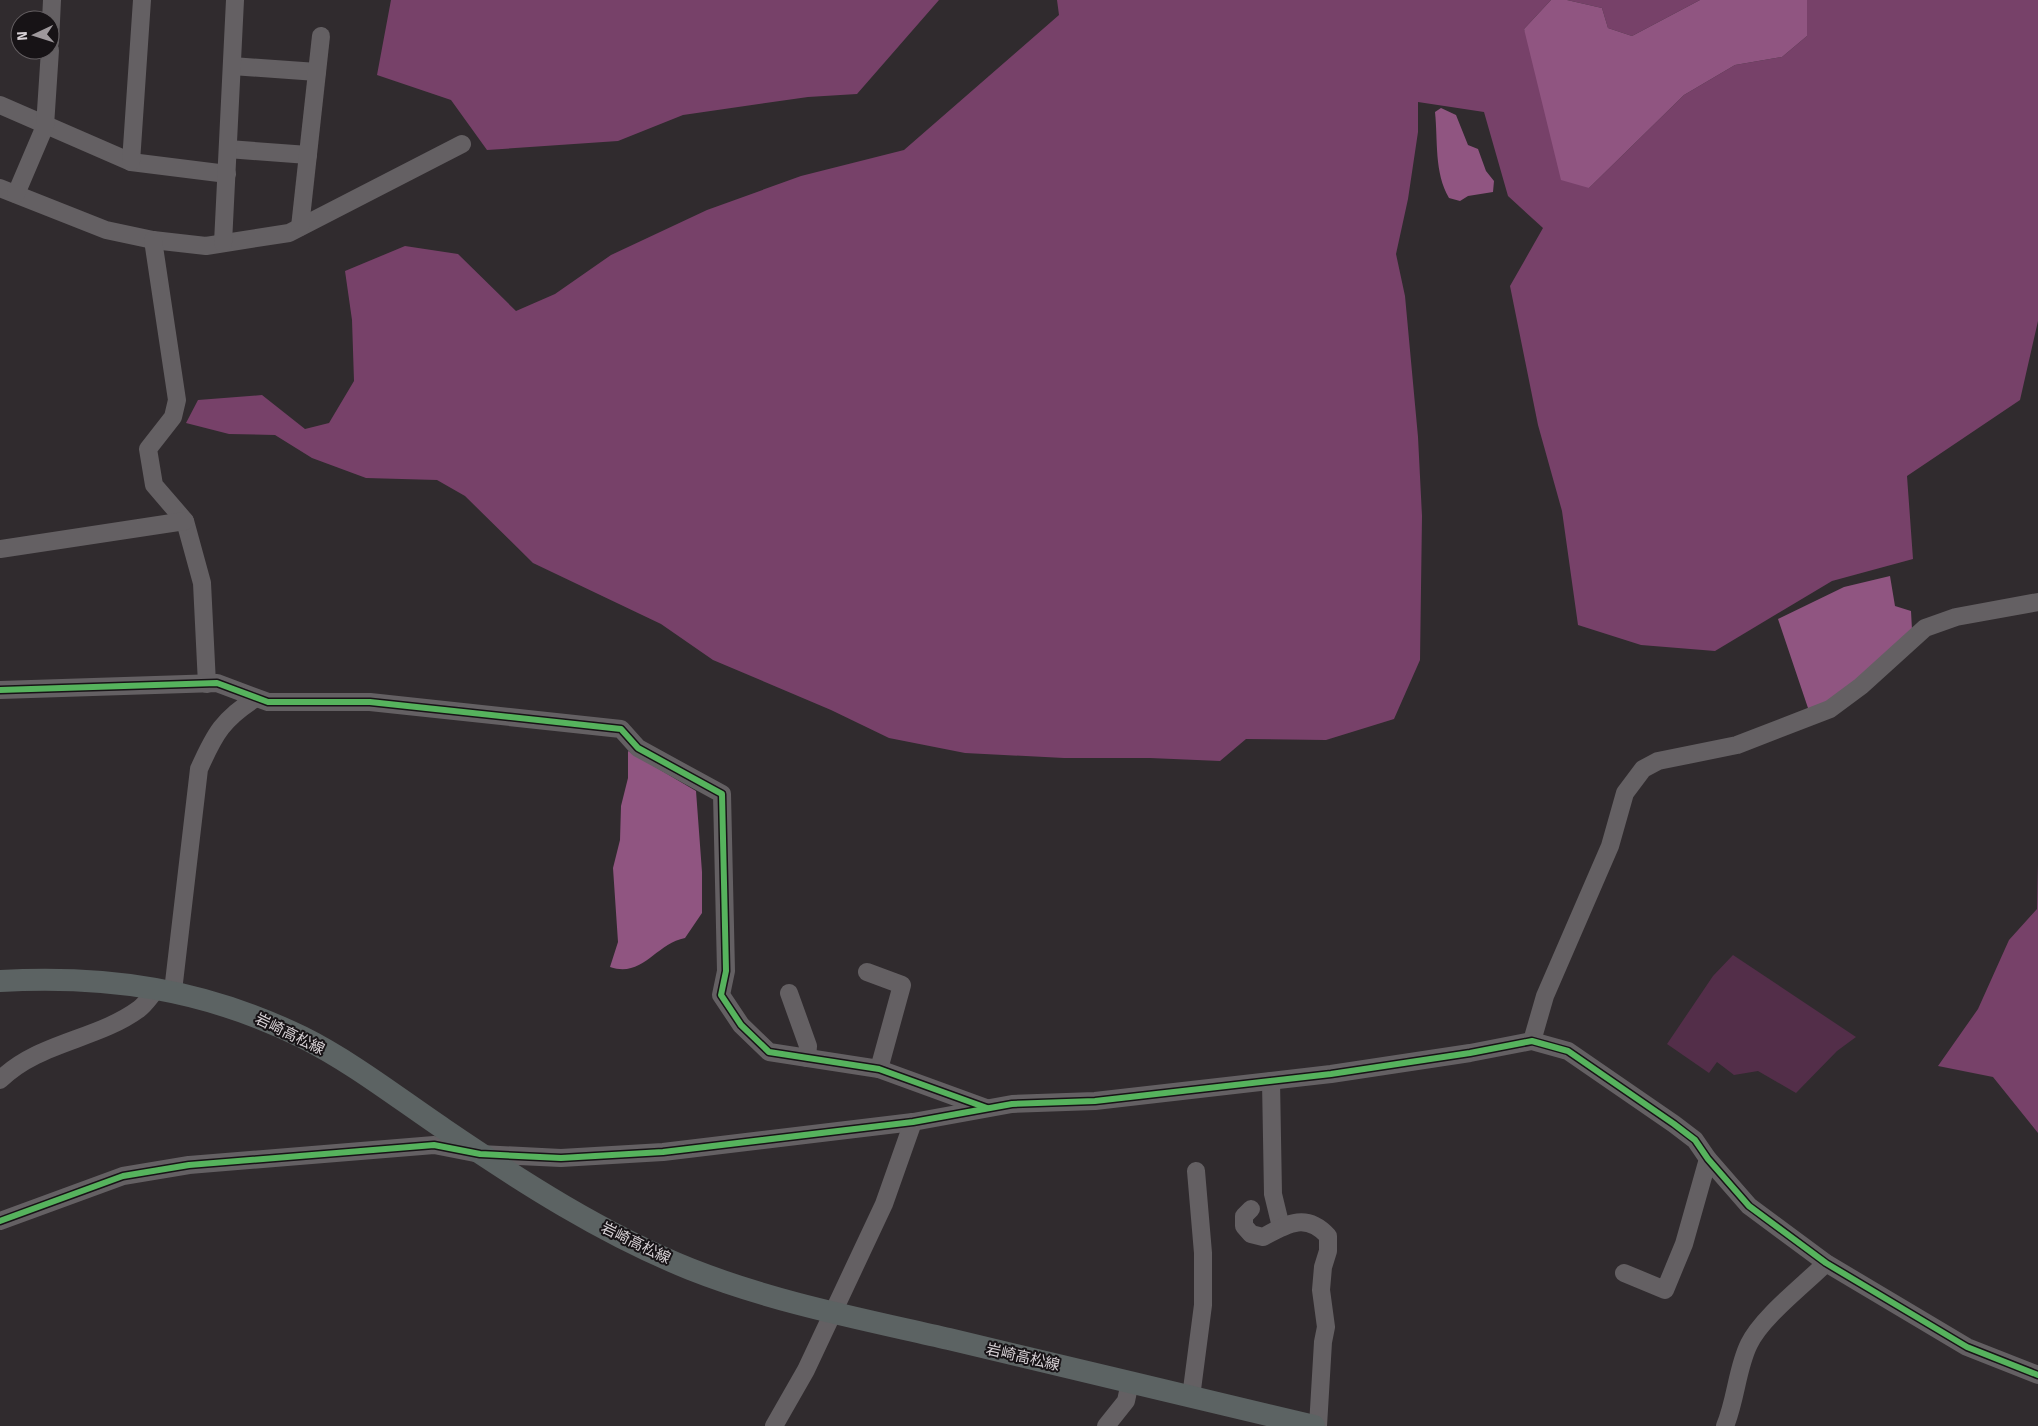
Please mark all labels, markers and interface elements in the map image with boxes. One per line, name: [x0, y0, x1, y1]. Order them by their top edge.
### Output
north arrow: [10, 10, 60, 60]
text: N: [14, 31, 31, 41]
street label: 岩崎高松線: [252, 1009, 328, 1059]
street label: 岩崎高松線: [598, 1218, 674, 1268]
street label: 岩崎高松線: [984, 1340, 1062, 1374]

